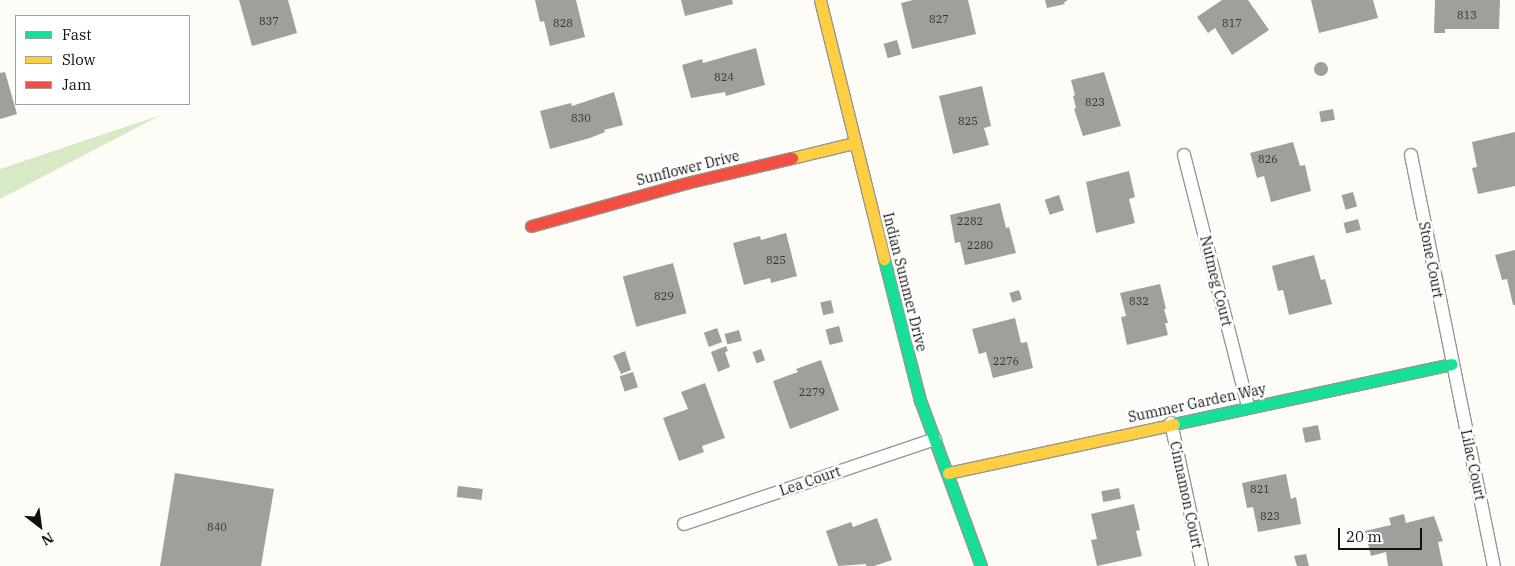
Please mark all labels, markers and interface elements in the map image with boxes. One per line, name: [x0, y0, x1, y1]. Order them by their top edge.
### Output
house number: 813: [1457, 8, 1477, 22]
house number: 827: [929, 12, 949, 26]
house number: 837: [259, 14, 279, 28]
legend: [15, 15, 190, 105]
house number: 828: [553, 16, 573, 30]
house number: 817: [1222, 16, 1242, 30]
text: Fast: [62, 25, 92, 44]
text: Slow: [62, 50, 95, 69]
house number: 824: [714, 70, 734, 84]
text: Jam: [62, 75, 91, 94]
house number: 823: [1085, 95, 1105, 109]
house number: 830: [571, 111, 591, 125]
house number: 825: [958, 114, 978, 128]
street label: Sunflower Drive: [635, 147, 741, 189]
house number: 826: [1258, 152, 1278, 166]
street label: Indian Summer Drive: [880, 211, 930, 353]
house number: 2282: [957, 214, 983, 228]
street label: Stone Court: [1415, 220, 1447, 300]
street label: Nutmeg Court: [1197, 234, 1235, 328]
house number: 2280: [967, 238, 993, 252]
house number: 825: [766, 253, 786, 267]
house number: 829: [654, 289, 674, 303]
house number: 832: [1129, 294, 1149, 308]
house number: 2276: [993, 354, 1019, 368]
street label: Summer Garden Way: [1127, 380, 1267, 426]
house number: 2279: [799, 385, 825, 399]
street label: Lilac Court: [1457, 428, 1489, 502]
street label: Cinnamon Court: [1166, 440, 1206, 550]
street label: Lea Court: [777, 463, 843, 499]
house number: 821: [1250, 482, 1270, 496]
north arrow: [15, 501, 65, 551]
house number: 823: [1260, 509, 1280, 523]
scale bar: [1340, 518, 1424, 550]
house number: 840: [207, 520, 227, 534]
text: 20 m: [1346, 527, 1382, 546]
text: N: [38, 528, 57, 550]

